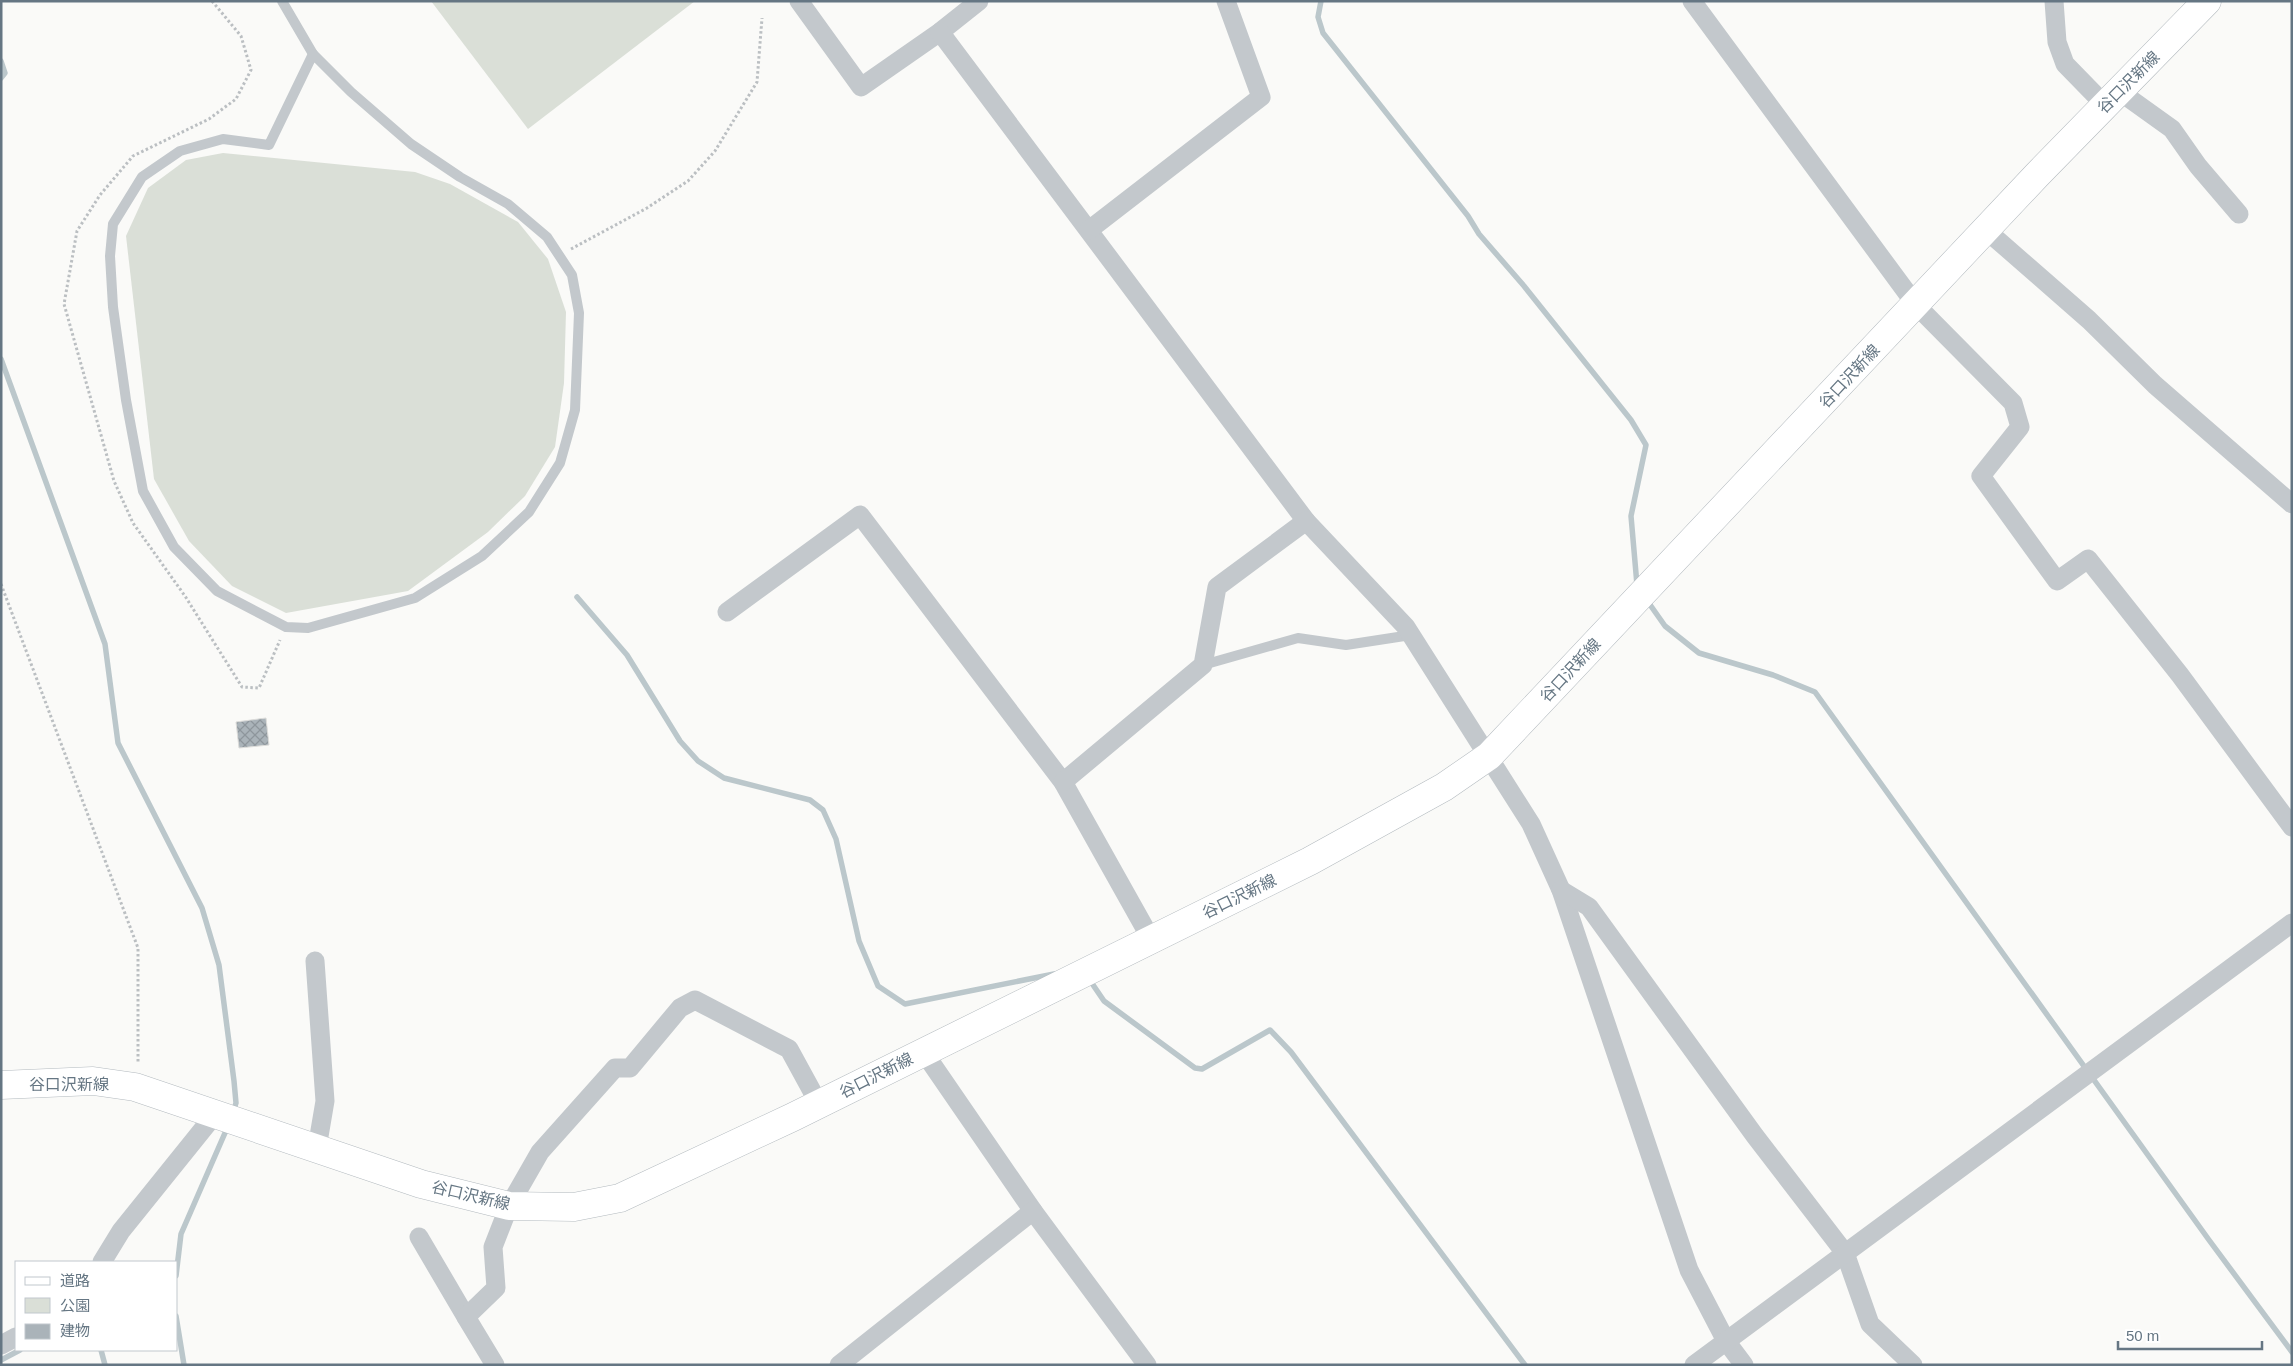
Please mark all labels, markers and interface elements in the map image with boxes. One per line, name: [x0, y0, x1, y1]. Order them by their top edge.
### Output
street label: 谷口沢新線: [2094, 48, 2163, 117]
street label: 谷口沢新線: [1816, 341, 1883, 411]
street label: 谷口沢新線: [1537, 635, 1604, 705]
street label: 谷口沢新線: [1200, 871, 1279, 922]
street label: 谷口沢新線: [837, 1050, 916, 1101]
street label: 谷口沢新線: [29, 1076, 109, 1093]
street label: 谷口沢新線: [430, 1178, 512, 1213]
legend: [15, 1261, 178, 1351]
text: 道路: [60, 1272, 90, 1289]
text: 公園: [60, 1297, 90, 1314]
scale bar: [2118, 1318, 2262, 1350]
text: 建物: [60, 1322, 90, 1339]
text: 50 m: [2126, 1327, 2159, 1344]

